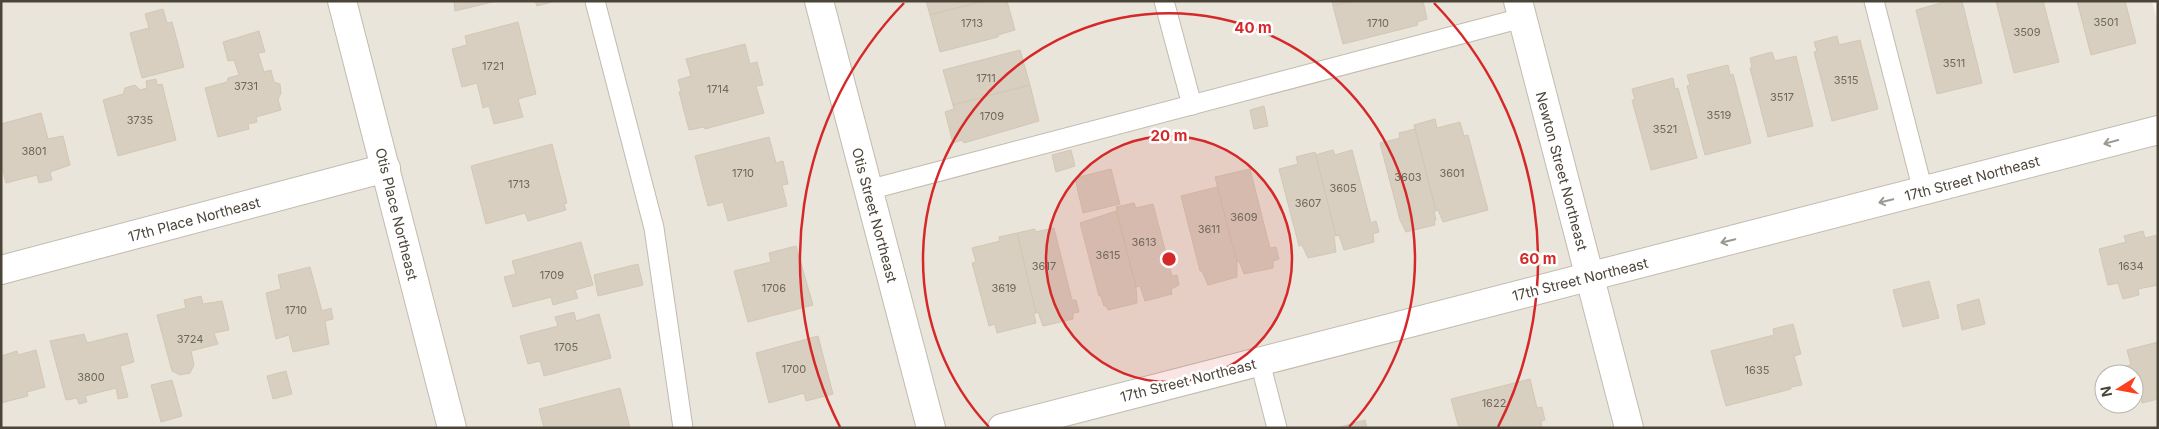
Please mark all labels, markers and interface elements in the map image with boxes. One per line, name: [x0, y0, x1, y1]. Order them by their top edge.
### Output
house number: 3501: [2094, 15, 2118, 29]
house number: 1713: [961, 16, 983, 30]
house number: 1710: [1367, 16, 1389, 30]
text: 40 m: [1234, 18, 1272, 37]
house number: 3509: [2013, 25, 2041, 39]
house number: 3511: [1943, 56, 1965, 70]
house number: 1721: [482, 59, 504, 73]
house number: 1711: [976, 71, 996, 85]
house number: 3515: [1834, 73, 1859, 87]
house number: 3731: [234, 79, 258, 93]
house number: 1714: [707, 82, 729, 96]
street label: Newton Street Northeast: [1533, 90, 1592, 253]
house number: 3517: [1770, 90, 1794, 104]
house number: 3519: [1707, 108, 1732, 122]
house number: 1709: [980, 109, 1004, 123]
house number: 3735: [127, 113, 153, 127]
house number: 3521: [1653, 122, 1677, 136]
text: 20 m: [1151, 126, 1187, 145]
one-way arrow: [2103, 138, 2119, 147]
house number: 3801: [21, 144, 47, 158]
street label: Otis Place Northeast: [372, 146, 422, 282]
street label: Otis Street Northeast: [849, 146, 901, 285]
street label: 17th Street Northeast: [1903, 152, 2042, 204]
house number: 1710: [732, 166, 754, 180]
house number: 3601: [1439, 166, 1465, 180]
house number: 3603: [1394, 170, 1422, 184]
house number: 1713: [508, 177, 530, 191]
house number: 3605: [1329, 181, 1357, 195]
street label: 17th Place Northeast: [126, 193, 262, 245]
house number: 3607: [1295, 196, 1321, 210]
one-way arrow: [1878, 196, 1894, 206]
house number: 3609: [1230, 210, 1258, 224]
house number: 3611: [1198, 222, 1220, 236]
house number: 3613: [1132, 235, 1157, 249]
one-way arrow: [1721, 237, 1737, 246]
house number: 3615: [1096, 248, 1121, 262]
text: 60 m: [1519, 249, 1557, 268]
centre of rings: [1160, 250, 1178, 268]
street label: 17th Street Northeast: [1510, 254, 1650, 304]
house number: 3617: [1032, 259, 1056, 273]
house number: 1634: [2118, 259, 2144, 273]
house number: 1709: [540, 268, 564, 282]
house number: 1706: [762, 281, 786, 295]
house number: 3619: [992, 281, 1017, 295]
house number: 1710: [285, 303, 307, 317]
house number: 3724: [177, 332, 203, 346]
house number: 1705: [554, 340, 578, 354]
street label: 17th Street Northeast: [1118, 355, 1258, 405]
house number: 1700: [782, 362, 806, 376]
house number: 1635: [1745, 363, 1770, 377]
north arrow: [2094, 364, 2144, 414]
house number: 3800: [77, 370, 105, 384]
text: N: [2096, 385, 2115, 398]
house number: 1622: [1482, 396, 1506, 410]

